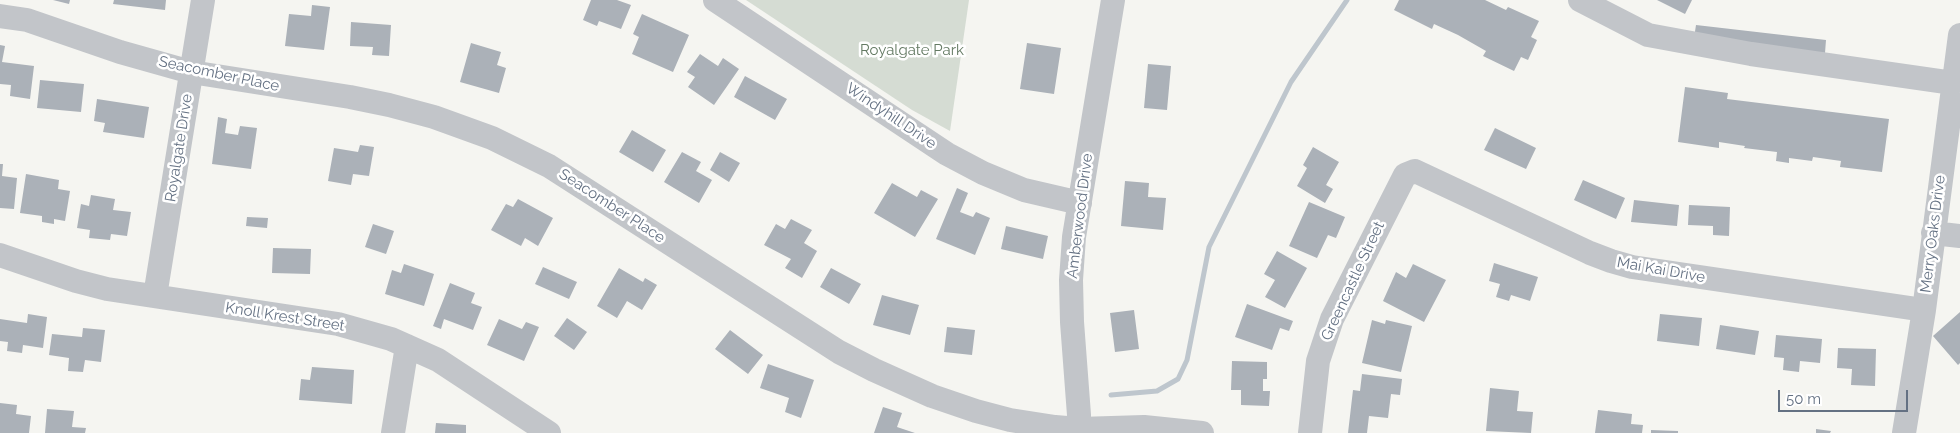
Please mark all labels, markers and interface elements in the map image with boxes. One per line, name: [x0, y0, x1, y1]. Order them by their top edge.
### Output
park label: Royalgate Park: [860, 41, 964, 59]
street label: Seacomber Place: [157, 52, 281, 96]
street label: Windyhill Drive: [842, 79, 940, 153]
street label: Royalgate Drive: [162, 93, 196, 203]
street label: Amberwood Drive: [1063, 152, 1097, 280]
street label: Seacomber Place: [556, 165, 668, 247]
street label: Merry Oaks Drive: [1917, 174, 1949, 294]
street label: Greencastle Street: [1318, 219, 1388, 343]
street label: Mai Kai Drive: [1616, 253, 1706, 287]
street label: Knoll Krest Street: [224, 299, 346, 335]
scale bar: [1780, 380, 1910, 412]
text: 50 m: [1786, 390, 1821, 408]

